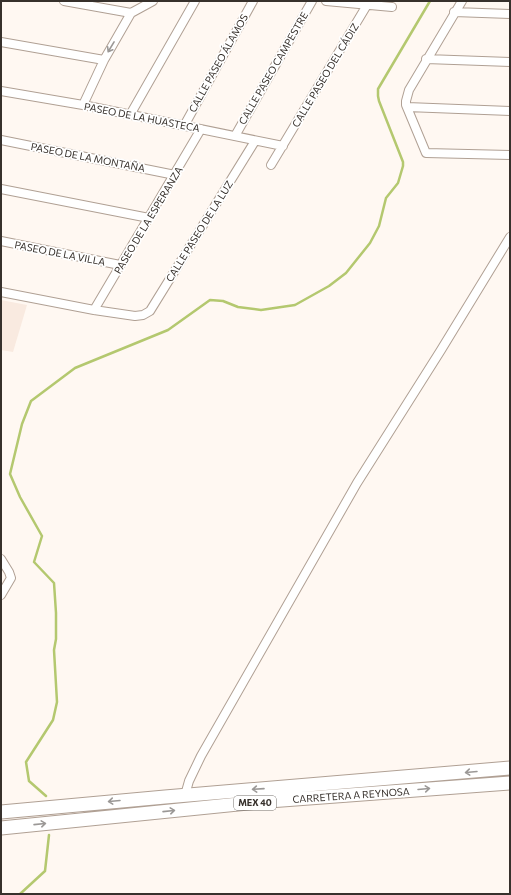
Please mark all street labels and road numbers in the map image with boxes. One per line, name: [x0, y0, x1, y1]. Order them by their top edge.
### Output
street label: CALLE PASEO CAMPESTRE: [236, 10, 310, 126]
street label: CALLE PASEO ÁLAMOS: [186, 12, 250, 114]
street label: CALLE PASEO DEL CÁDIZ: [289, 21, 361, 129]
street label: PASEO DE LA HUASTECA: [83, 100, 201, 134]
street label: PASEO DE LA MONTAÑA: [30, 140, 146, 174]
street label: PASEO DE LA ESPERANZA: [111, 164, 185, 276]
street label: CALLE PASEO DE LA LUZ: [163, 178, 235, 284]
street label: PASEO DE LA VILLA: [14, 238, 107, 268]
street label: CARRETERA A REYNOSA: [292, 785, 410, 805]
road number: MEX 40: [234, 796, 276, 810]

